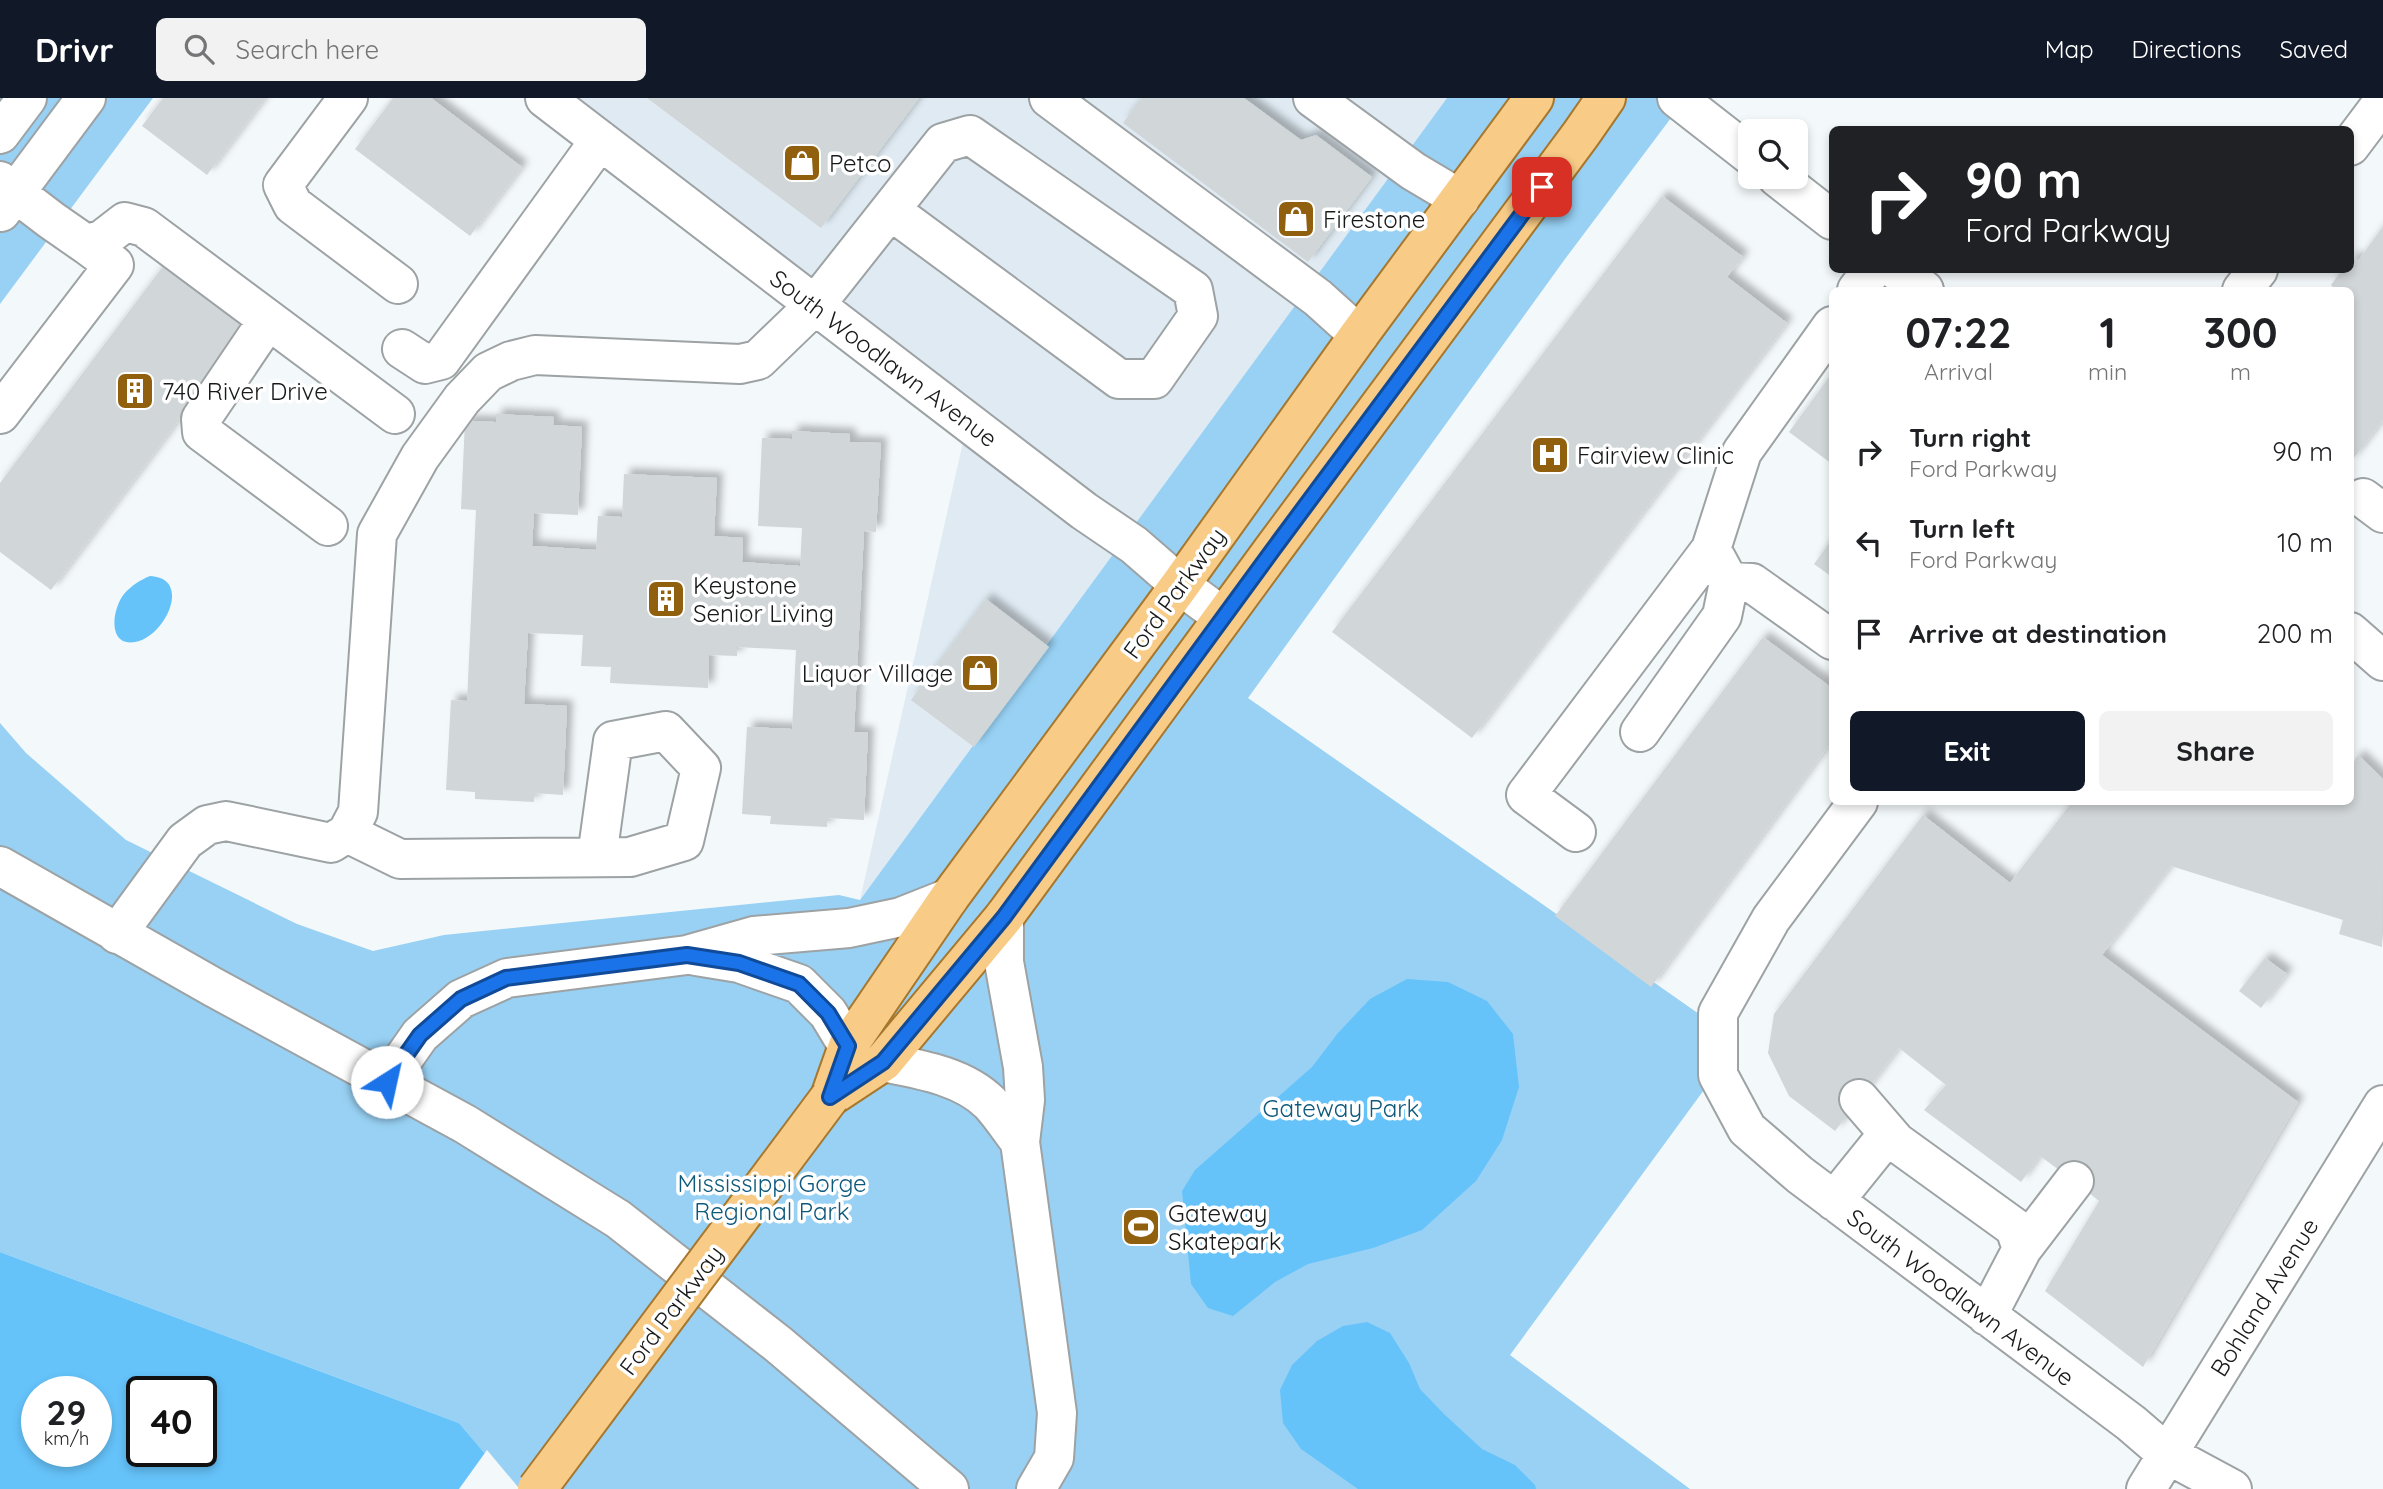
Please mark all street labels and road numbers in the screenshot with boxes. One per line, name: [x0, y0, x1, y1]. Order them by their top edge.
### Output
street label: South Woodlawn Avenue: [764, 263, 1004, 453]
street label: Ford Parkway: [1116, 522, 1232, 664]
street label: South Woodlawn Avenue: [1841, 1202, 2081, 1392]
street label: Bohland Avenue: [2203, 1212, 2325, 1382]
street label: Ford Parkway: [612, 1239, 730, 1381]

